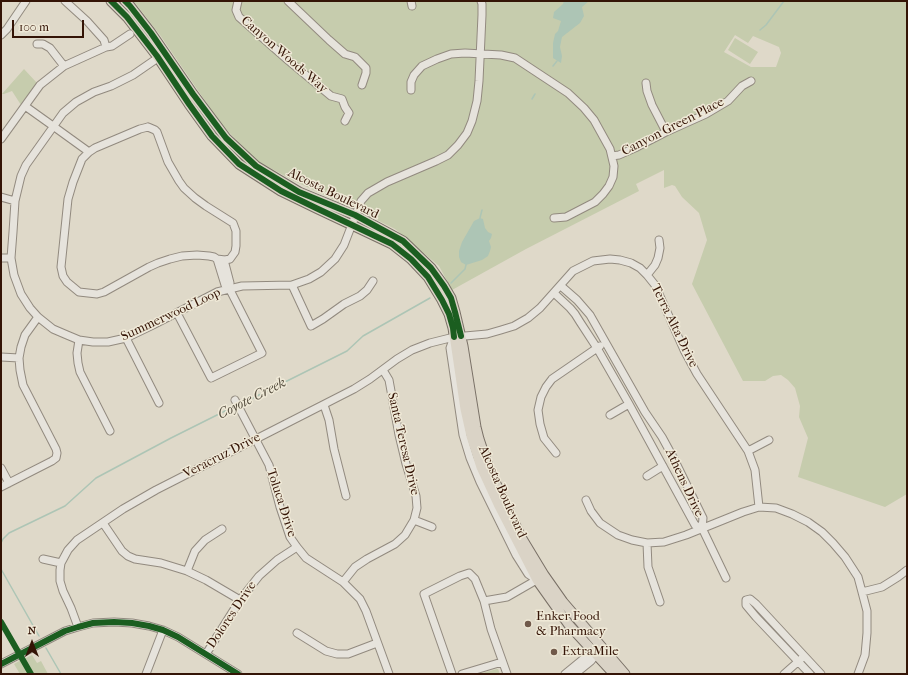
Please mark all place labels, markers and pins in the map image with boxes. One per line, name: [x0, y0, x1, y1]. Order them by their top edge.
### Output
place label: Enker Food & Pharmacy: [536, 609, 606, 640]
marker: Enker Food & Pharmacy: [523, 619, 533, 629]
place label: ExtraMile: [562, 644, 619, 660]
marker: ExtraMile: [549, 647, 559, 657]

